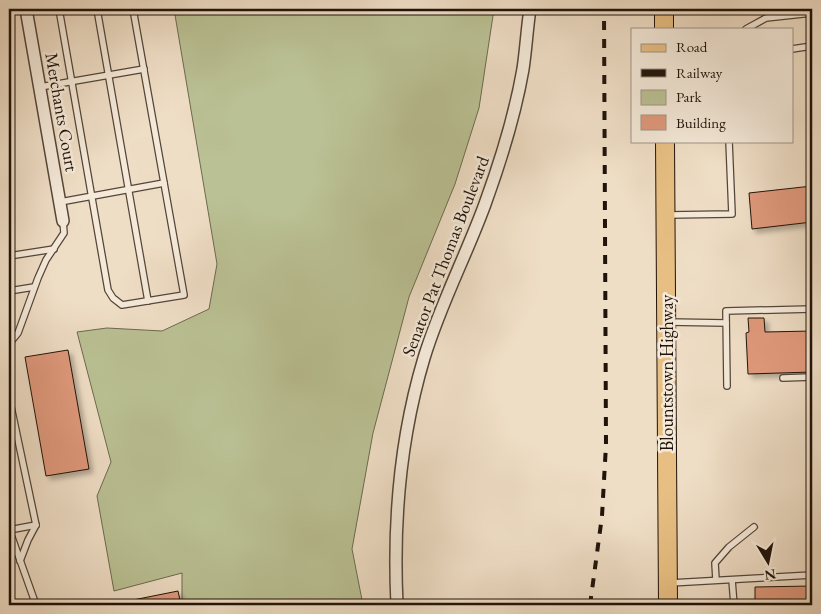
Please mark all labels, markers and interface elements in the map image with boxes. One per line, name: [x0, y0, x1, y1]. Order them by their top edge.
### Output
legend: [631, 28, 794, 142]
text: Road: [676, 37, 708, 56]
street label: Merchants Court: [40, 51, 84, 173]
text: Railway: [676, 63, 723, 82]
text: Park: [676, 87, 703, 106]
text: Building: [676, 113, 726, 132]
street label: Senator Pat Thomas Boulevard: [396, 152, 494, 359]
street label: Blountstown Highway: [655, 295, 678, 451]
north arrow: [744, 536, 794, 586]
text: N: [762, 565, 777, 585]

